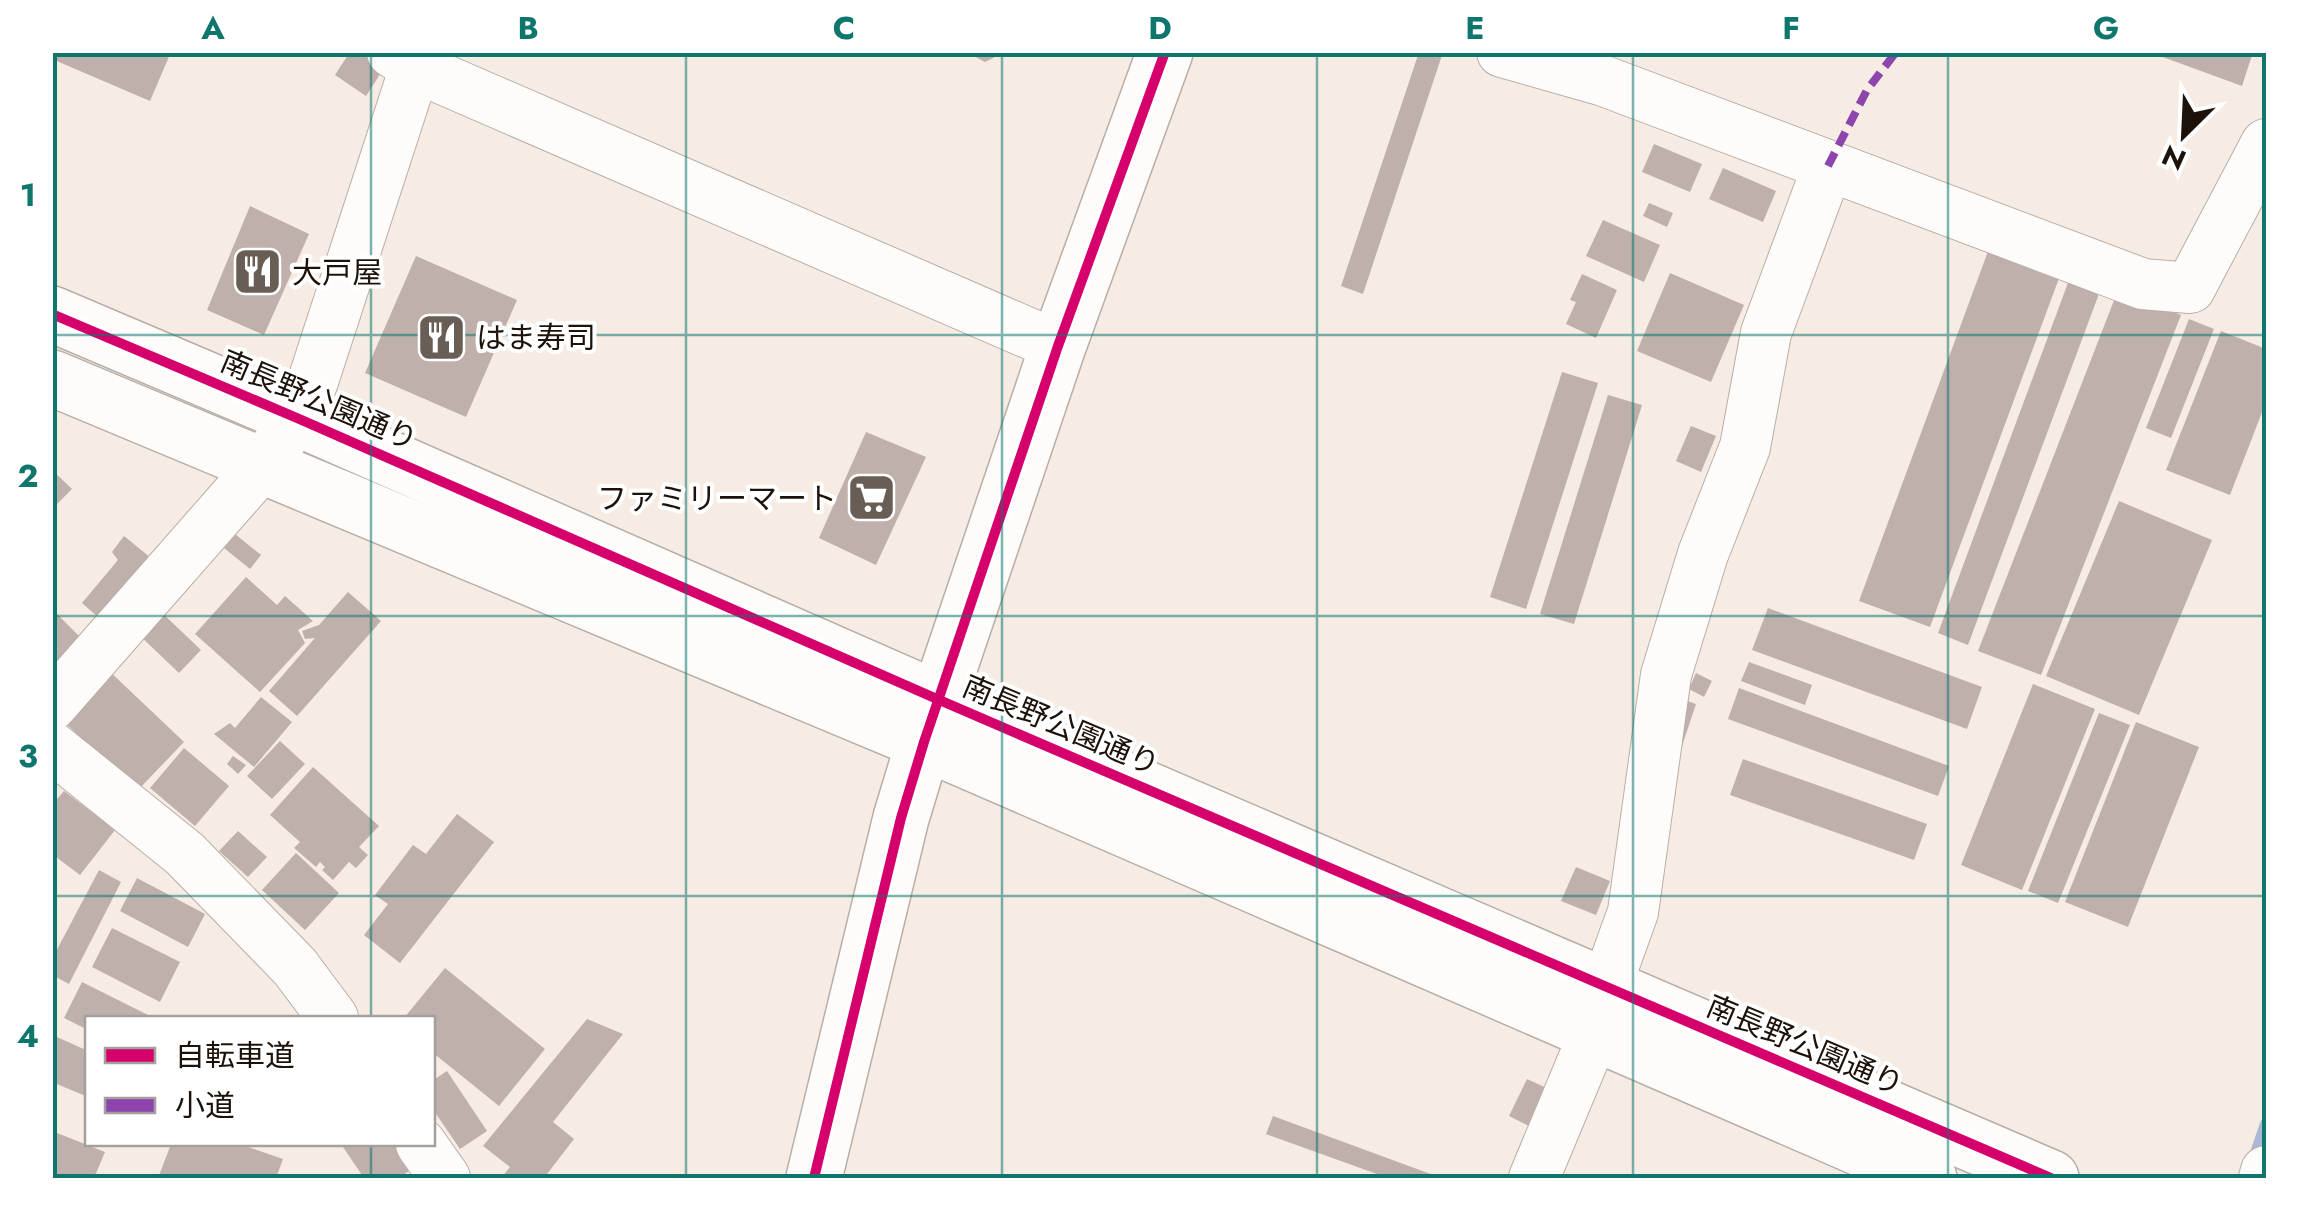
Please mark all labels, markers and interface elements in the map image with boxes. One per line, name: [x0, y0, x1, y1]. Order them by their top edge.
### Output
text: A: [200, 5, 225, 51]
text: B: [517, 5, 539, 51]
text: C: [833, 5, 855, 51]
text: D: [1148, 5, 1172, 51]
text: E: [1465, 5, 1485, 51]
text: F: [1782, 5, 1800, 51]
text: G: [2093, 5, 2119, 51]
north arrow: [2134, 85, 2234, 185]
text: N: [2156, 134, 2193, 181]
text: 1: [20, 172, 36, 218]
restaurant icon: 大戸屋: [231, 246, 283, 298]
place label: 大戸屋: [292, 251, 382, 294]
restaurant icon: はま寿司: [415, 311, 467, 363]
place label: はま寿司: [476, 316, 596, 359]
street label: 南長野公園通り: [214, 339, 424, 461]
text: 2: [18, 453, 39, 499]
supermarket icon: ファミリーマート: [846, 472, 898, 524]
place label: ファミリーマート: [597, 477, 837, 520]
street label: 南長野公園通り: [956, 664, 1166, 786]
text: 3: [18, 733, 38, 779]
street label: 南長野公園通り: [1700, 984, 1910, 1106]
text: 4: [17, 1013, 39, 1059]
legend: [85, 1016, 435, 1146]
text: 自転車道: [175, 1034, 295, 1077]
text: 小道: [175, 1084, 235, 1127]

